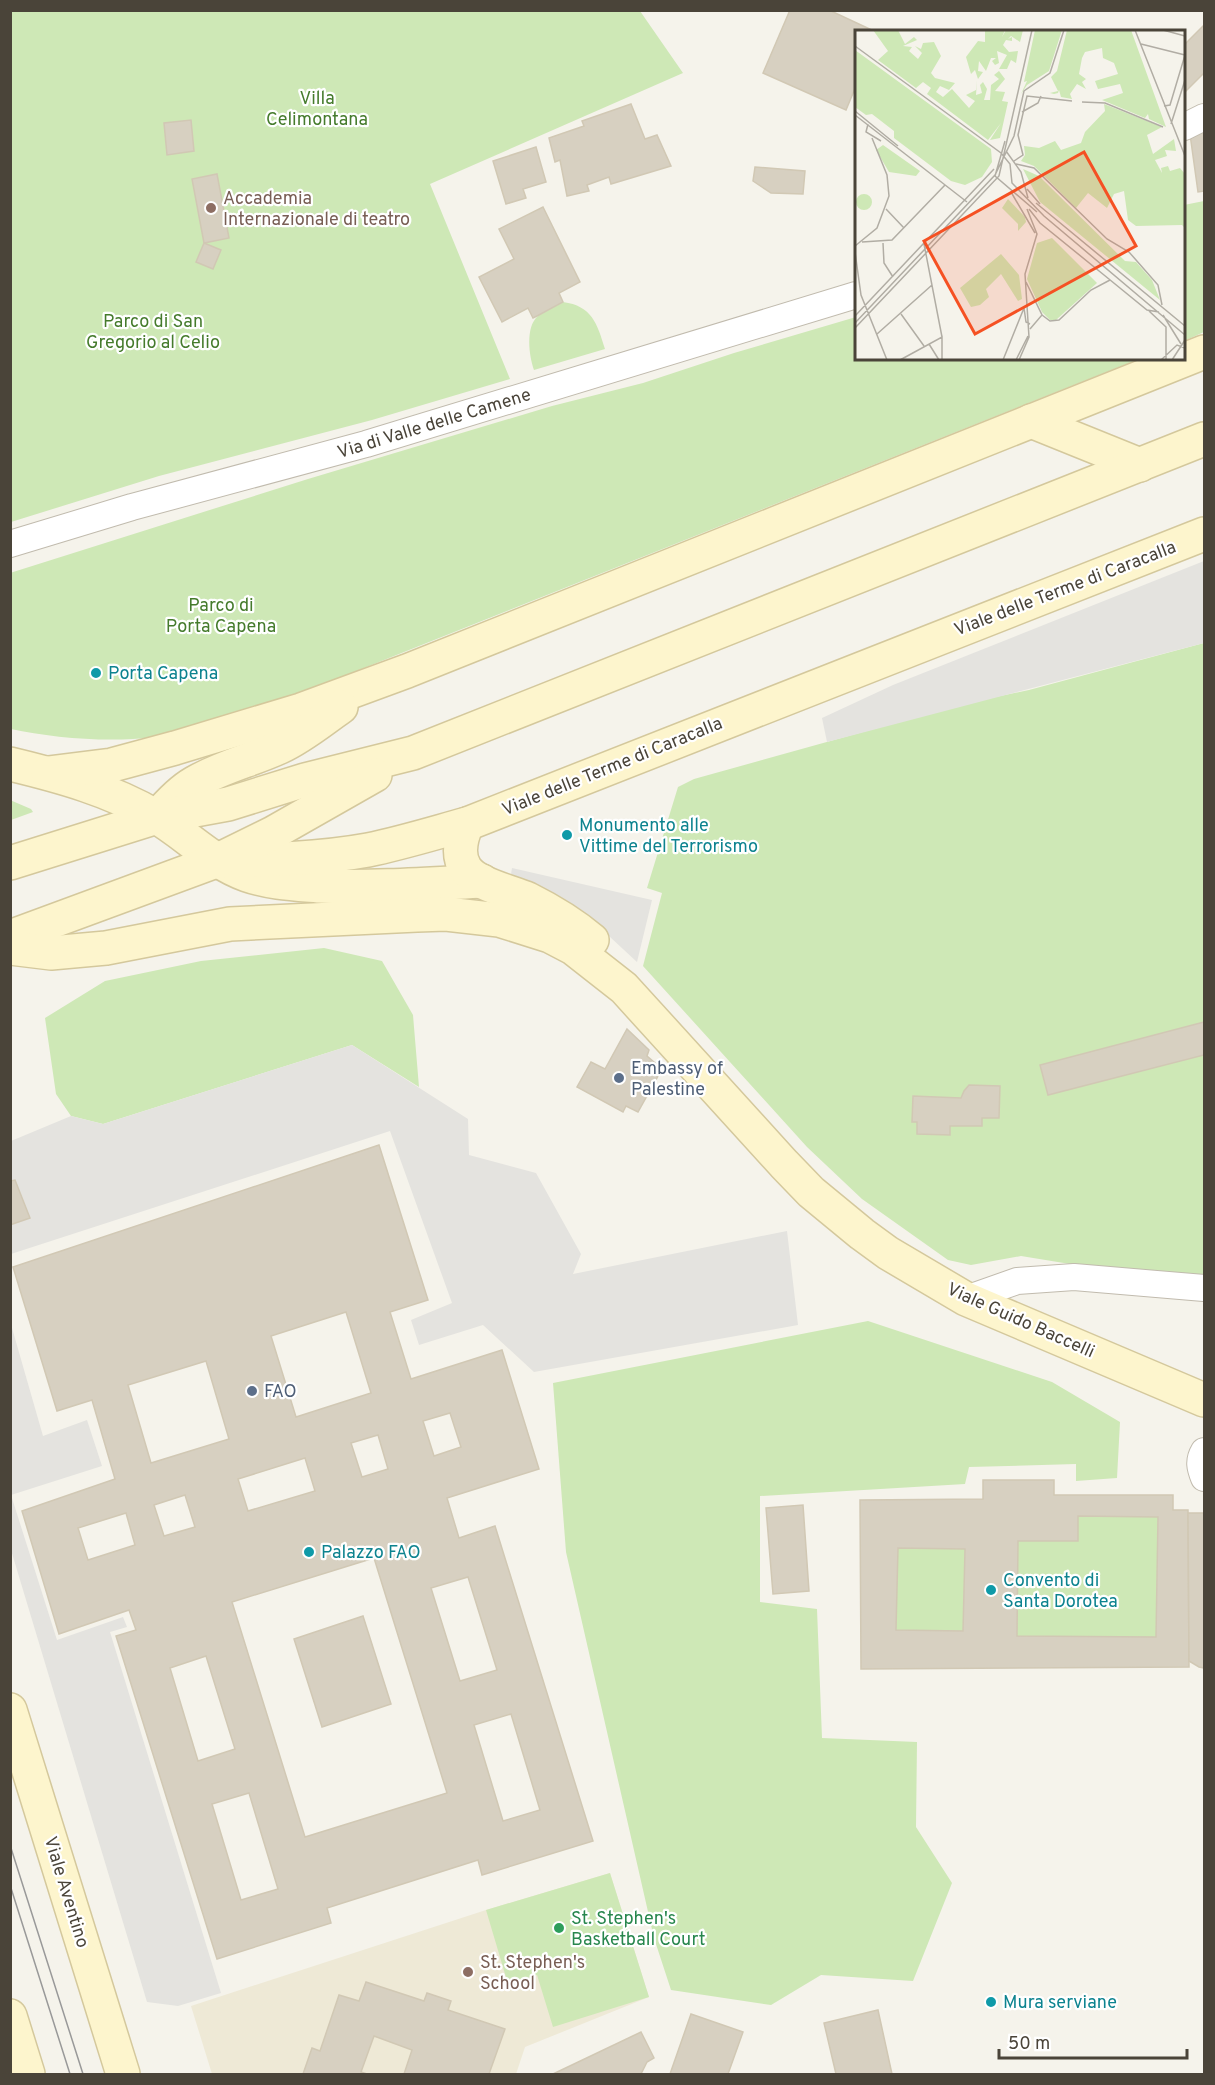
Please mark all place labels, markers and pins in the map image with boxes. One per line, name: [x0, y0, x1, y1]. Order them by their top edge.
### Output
place label: Accademia Internazionale di teatro: [223, 188, 410, 232]
marker: Accademia Internazionale di teatro: [204, 201, 218, 215]
place label: Porta Capena: [108, 663, 218, 686]
marker: Porta Capena: [89, 666, 103, 680]
place label: Monumento alle Vittime del Terrorismo: [579, 815, 758, 859]
marker: Monumento alle Vittime del Terrorismo: [560, 828, 574, 842]
place label: Embassy of Palestine: [631, 1058, 723, 1102]
marker: Embassy of Palestine: [612, 1071, 626, 1085]
place label: FAO: [264, 1381, 297, 1404]
marker: FAO: [245, 1384, 259, 1398]
place label: Palazzo FAO: [321, 1542, 421, 1565]
marker: Palazzo FAO: [302, 1545, 316, 1559]
place label: Convento di Santa Dorotea: [1003, 1570, 1118, 1614]
marker: Convento di Santa Dorotea: [984, 1583, 998, 1597]
place label: St. Stephen's Basketball Court: [571, 1908, 705, 1952]
marker: St. Stephen's Basketball Court: [552, 1921, 566, 1935]
place label: St. Stephen's School: [480, 1952, 585, 1996]
marker: St. Stephen's School: [461, 1965, 475, 1979]
place label: Mura serviane: [1003, 1992, 1117, 2015]
marker: Mura serviane: [984, 1995, 998, 2009]

